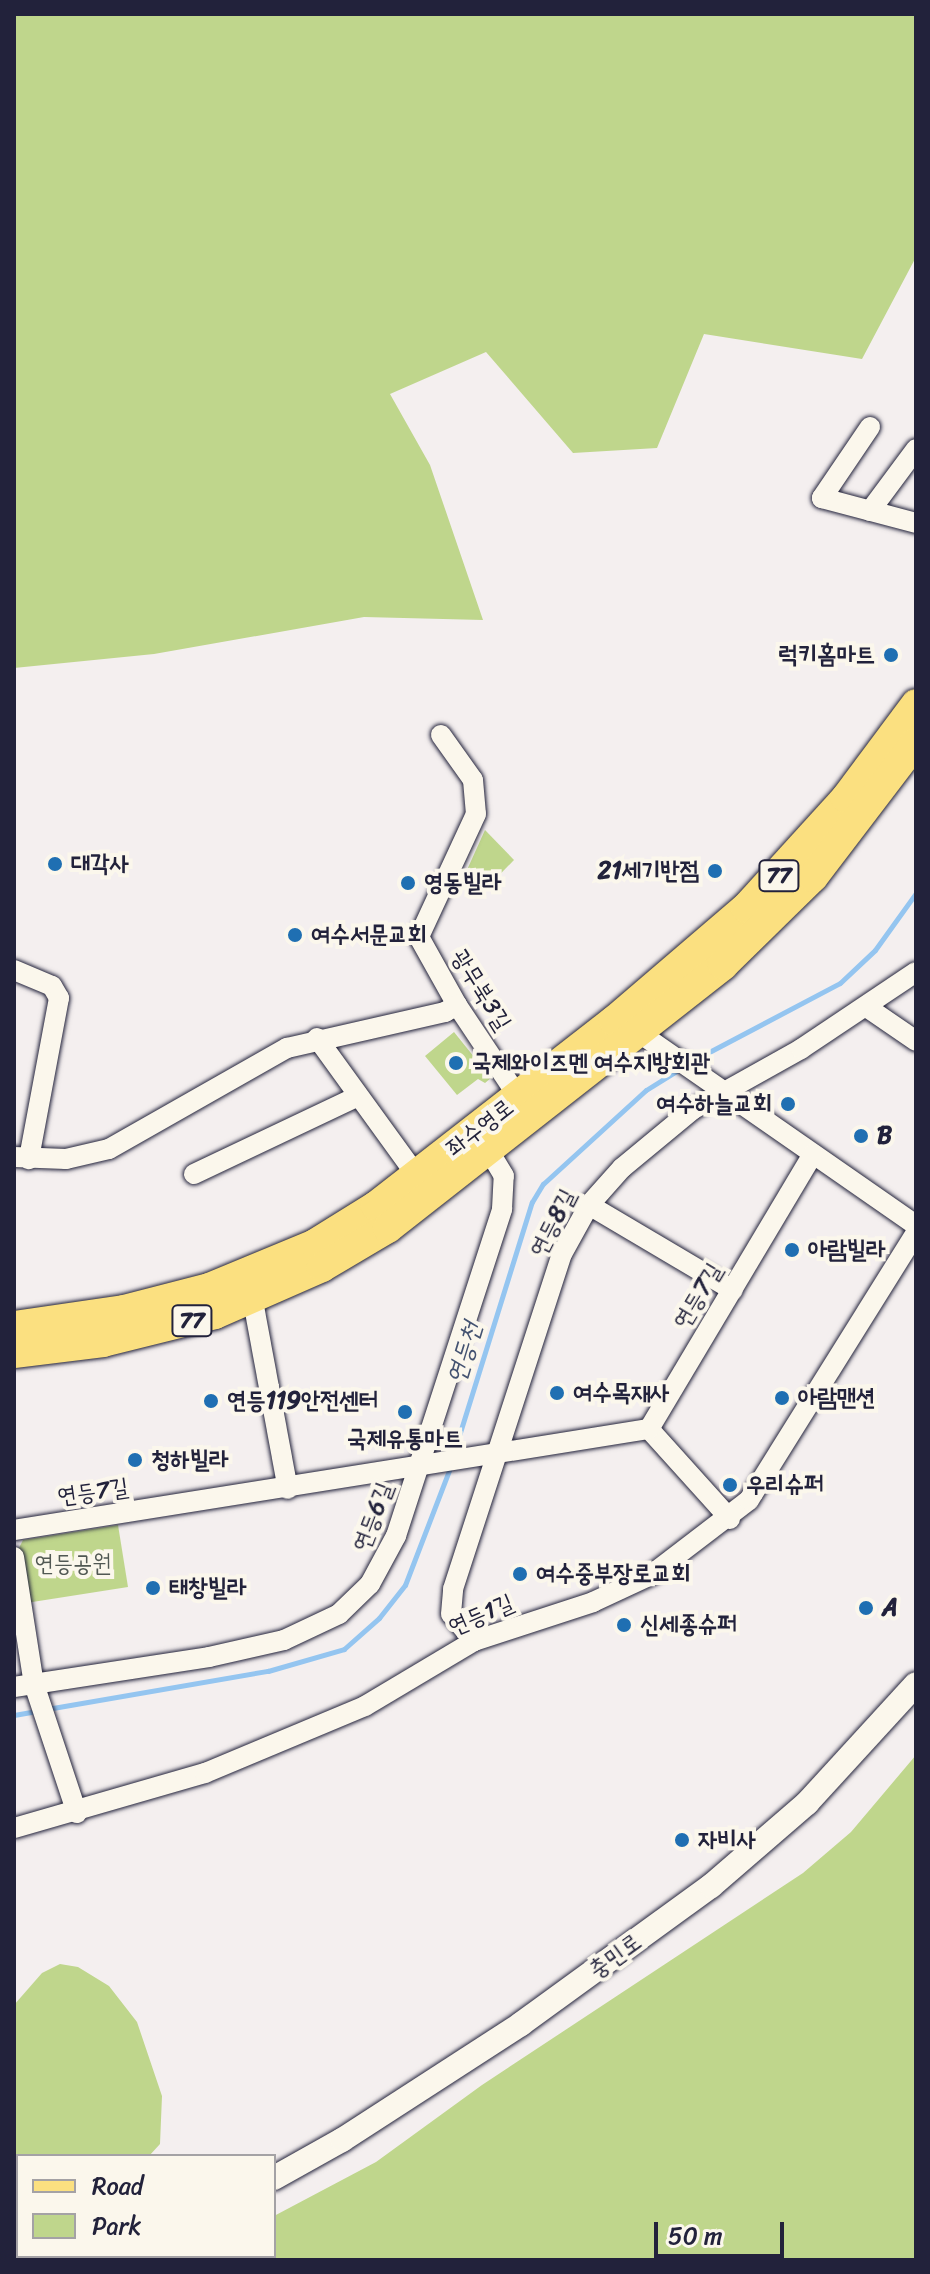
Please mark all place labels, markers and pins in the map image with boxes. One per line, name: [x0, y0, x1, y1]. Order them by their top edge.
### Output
place label: 럭키홈마트: [778, 641, 875, 669]
marker: 럭키홈마트: [882, 646, 900, 664]
place label: 대각사: [71, 850, 129, 878]
marker: 대각사: [46, 855, 64, 873]
place label: 21세기반점: [598, 857, 699, 885]
marker: 21세기반점: [706, 862, 724, 880]
place label: 영동빌라: [424, 869, 501, 897]
marker: 영동빌라: [399, 874, 417, 892]
place label: 여수서문교회: [311, 921, 427, 949]
marker: 여수서문교회: [286, 926, 304, 944]
place label: 국제와이즈멘 여수지방회관: [472, 1049, 710, 1077]
marker: 국제와이즈멘 여수지방회관: [447, 1054, 465, 1072]
place label: 여수하늘교회: [656, 1090, 772, 1118]
marker: 여수하늘교회: [779, 1095, 797, 1113]
place label: B: [877, 1122, 892, 1150]
marker: B: [852, 1127, 870, 1145]
place label: 아람빌라: [808, 1236, 885, 1264]
marker: 아람빌라: [783, 1241, 801, 1259]
place label: 여수목재사: [573, 1379, 670, 1407]
marker: 여수목재사: [548, 1384, 566, 1402]
place label: 아람맨션: [798, 1384, 875, 1412]
place label: 연등119안전센터: [227, 1387, 378, 1415]
marker: 아람맨션: [773, 1389, 791, 1407]
marker: 연등119안전센터: [202, 1392, 220, 1410]
marker: 국제유통마트: [396, 1403, 414, 1421]
place label: 국제유통마트: [347, 1425, 463, 1453]
place label: 청하빌라: [151, 1446, 228, 1474]
marker: 청하빌라: [126, 1451, 144, 1469]
place label: 우리슈퍼: [746, 1471, 823, 1499]
marker: 우리슈퍼: [721, 1476, 739, 1494]
place label: 여수중부장로교회: [536, 1560, 690, 1588]
marker: 여수중부장로교회: [511, 1565, 529, 1583]
place label: 태창빌라: [169, 1574, 246, 1602]
marker: 태창빌라: [144, 1579, 162, 1597]
place label: A: [882, 1594, 898, 1622]
marker: A: [857, 1599, 875, 1617]
place label: 신세종슈퍼: [640, 1611, 737, 1639]
marker: 신세종슈퍼: [615, 1616, 633, 1634]
place label: 자비사: [698, 1826, 756, 1854]
marker: 자비사: [673, 1831, 691, 1849]

